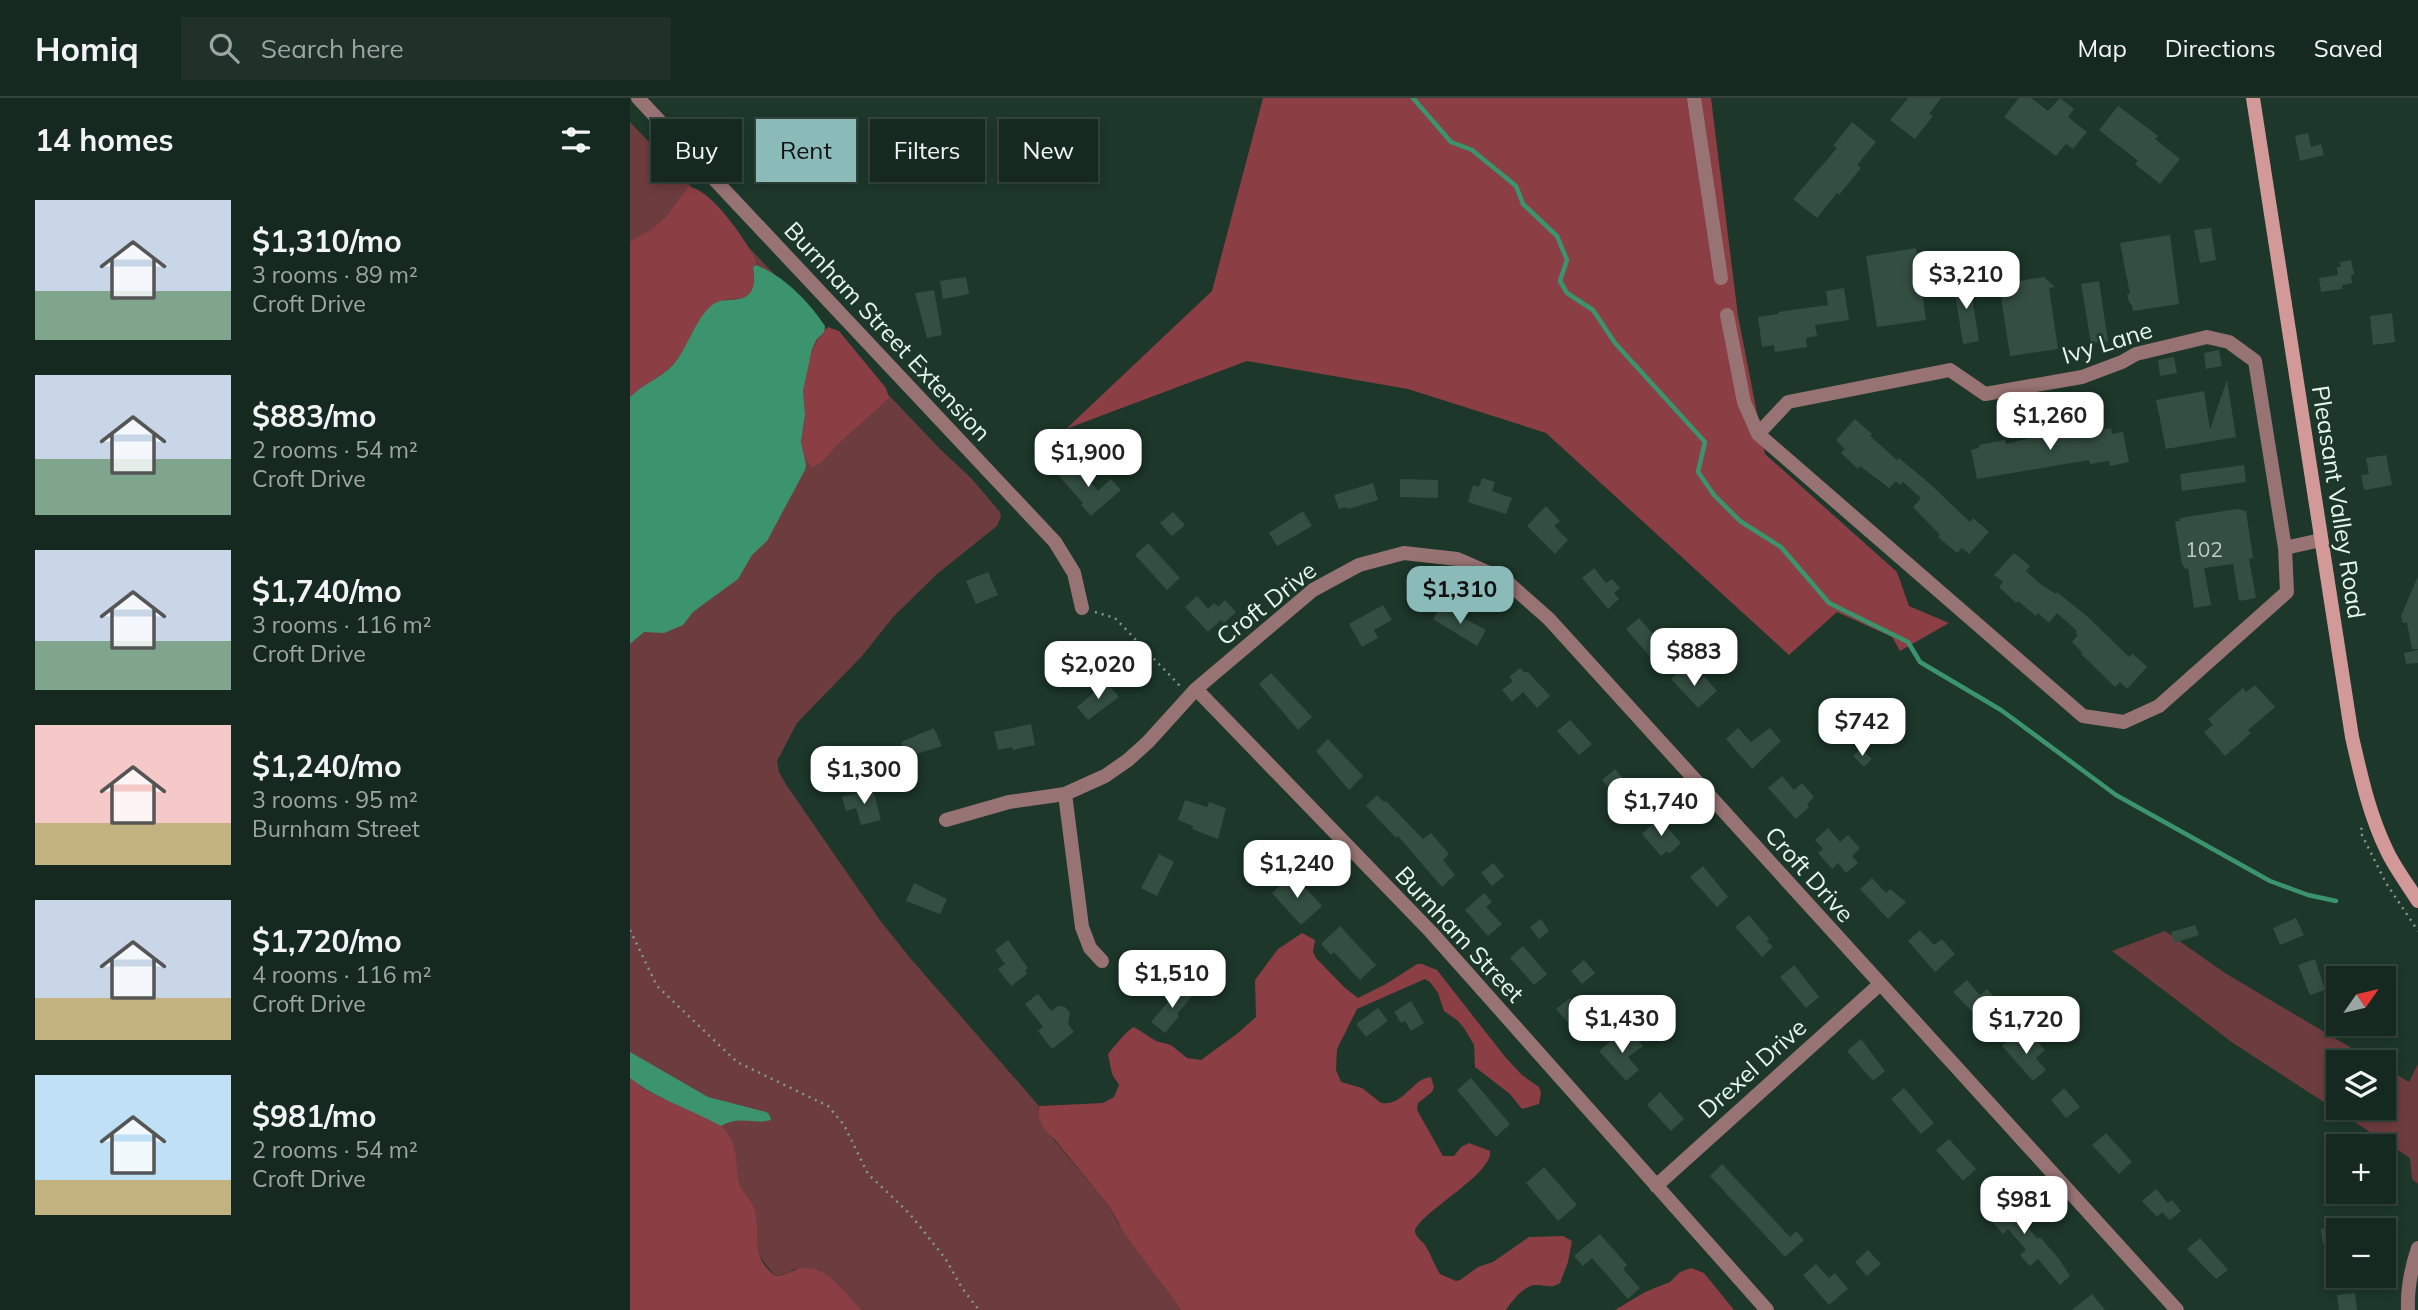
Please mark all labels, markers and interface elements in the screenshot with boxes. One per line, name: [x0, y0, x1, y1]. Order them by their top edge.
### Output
search box: [181, 17, 671, 80]
text: Homiq: [35, 28, 139, 69]
icon: search: [205, 29, 243, 67]
text: Search here: [261, 32, 404, 65]
text: Map: [2077, 33, 2127, 63]
text: Directions: [2165, 33, 2276, 63]
text: Saved: [2314, 33, 2383, 63]
chip: Buy: [651, 119, 742, 182]
chip: Rent: [756, 119, 856, 182]
chip: Filters: [870, 119, 985, 182]
chip: New: [999, 119, 1098, 182]
text: 14 homes: [35, 121, 174, 159]
icon: filters: [557, 121, 595, 159]
street label: Burnham Street Extension: [778, 215, 998, 447]
text: $1,310/mo: [252, 222, 402, 260]
icon: home: [91, 228, 175, 312]
pin: $3,210: [1909, 252, 2023, 311]
text: $3,210: [1929, 259, 2003, 288]
text: 3 rooms · 89 m²: [252, 260, 418, 289]
text: Croft Drive: [252, 289, 366, 318]
street label: Ivy Lane: [2058, 314, 2156, 370]
street label: Pleasant Valley Road: [2306, 383, 2372, 621]
pin: $1,260: [1993, 392, 2107, 452]
text: $883/mo: [252, 397, 376, 435]
text: $1,260: [2013, 400, 2087, 429]
icon: home: [91, 403, 175, 487]
pin: $1,900: [1031, 430, 1145, 489]
text: 2 rooms · 54 m²: [252, 435, 418, 464]
text: $1,900: [1051, 437, 1125, 466]
text: Croft Drive: [252, 464, 366, 493]
house number: 102: [2185, 536, 2223, 562]
street label: Croft Drive: [1210, 555, 1322, 651]
pin: $1,310: [1403, 566, 1517, 626]
text: $1,740/mo: [252, 572, 402, 610]
text: $1,310: [1423, 574, 1497, 603]
icon: home: [91, 578, 175, 662]
text: 3 rooms · 116 m²: [252, 610, 432, 639]
pin: $883: [1653, 628, 1735, 688]
text: $883: [1666, 636, 1722, 665]
text: Croft Drive: [252, 639, 366, 668]
pin: $2,020: [1041, 642, 1155, 701]
text: $2,020: [1061, 649, 1135, 678]
pin: $742: [1821, 698, 1903, 758]
text: $742: [1834, 706, 1890, 735]
pin: $1,300: [807, 746, 921, 806]
text: $1,240/mo: [252, 747, 402, 785]
icon: home: [91, 753, 175, 837]
text: $1,300: [827, 754, 901, 783]
pin: $1,740: [1604, 778, 1718, 838]
text: 3 rooms · 95 m²: [252, 785, 418, 814]
text: $1,740: [1624, 786, 1698, 815]
text: Burnham Street: [252, 814, 420, 843]
street label: Croft Drive: [1759, 820, 1861, 928]
pin: $1,240: [1240, 840, 1354, 900]
text: $1,240: [1260, 848, 1334, 877]
street label: Burnham Street: [1389, 860, 1531, 1008]
text: $1,720/mo: [252, 922, 402, 960]
icon: home: [91, 928, 175, 1012]
pin: $1,510: [1115, 950, 1229, 1010]
text: $1,510: [1135, 958, 1209, 987]
text: 4 rooms · 116 m²: [252, 960, 432, 989]
north arrow: [2326, 966, 2396, 1036]
map controls: [2326, 966, 2396, 1288]
text: Croft Drive: [252, 989, 366, 1018]
pin: $1,430: [1565, 996, 1679, 1055]
pin: $1,720: [1969, 996, 2083, 1056]
text: $1,430: [1585, 1003, 1659, 1032]
text: $1,720: [1989, 1004, 2063, 1033]
street label: Drexel Drive: [1692, 1012, 1812, 1124]
button: layers: [2326, 1050, 2396, 1120]
text: $981/mo: [252, 1097, 376, 1135]
icon: home: [91, 1103, 175, 1187]
button: +: [2326, 1134, 2396, 1204]
text: 2 rooms · 54 m²: [252, 1135, 418, 1164]
text: Croft Drive: [252, 1164, 366, 1193]
pin: $981: [1983, 1176, 2065, 1236]
text: $981: [1996, 1184, 2052, 1213]
button: −: [2326, 1218, 2396, 1288]

